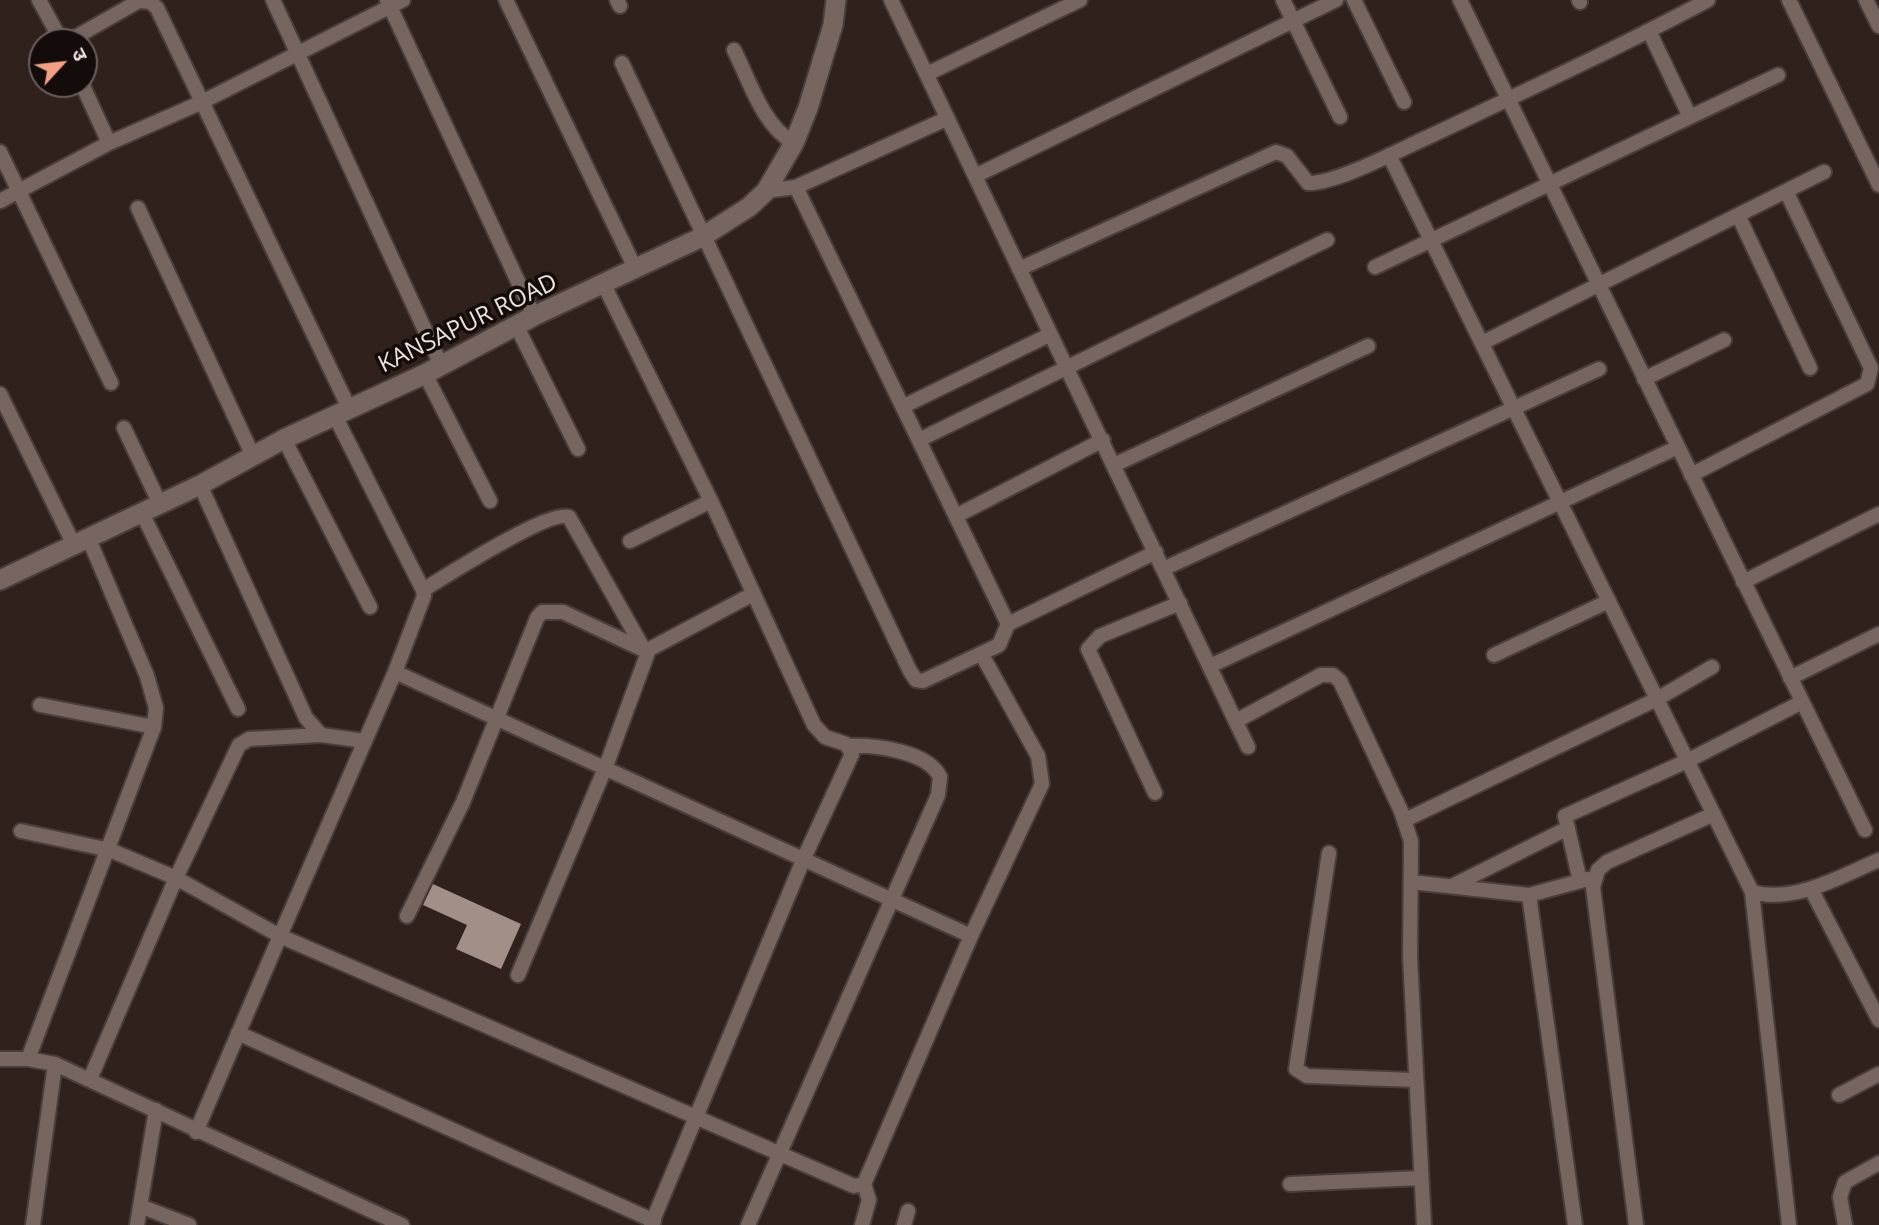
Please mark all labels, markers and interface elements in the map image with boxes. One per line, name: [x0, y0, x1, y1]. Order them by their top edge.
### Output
north arrow: [28, 28, 98, 98]
text: उ: [66, 44, 94, 65]
street label: KANSAPUR ROAD: [374, 268, 562, 380]

